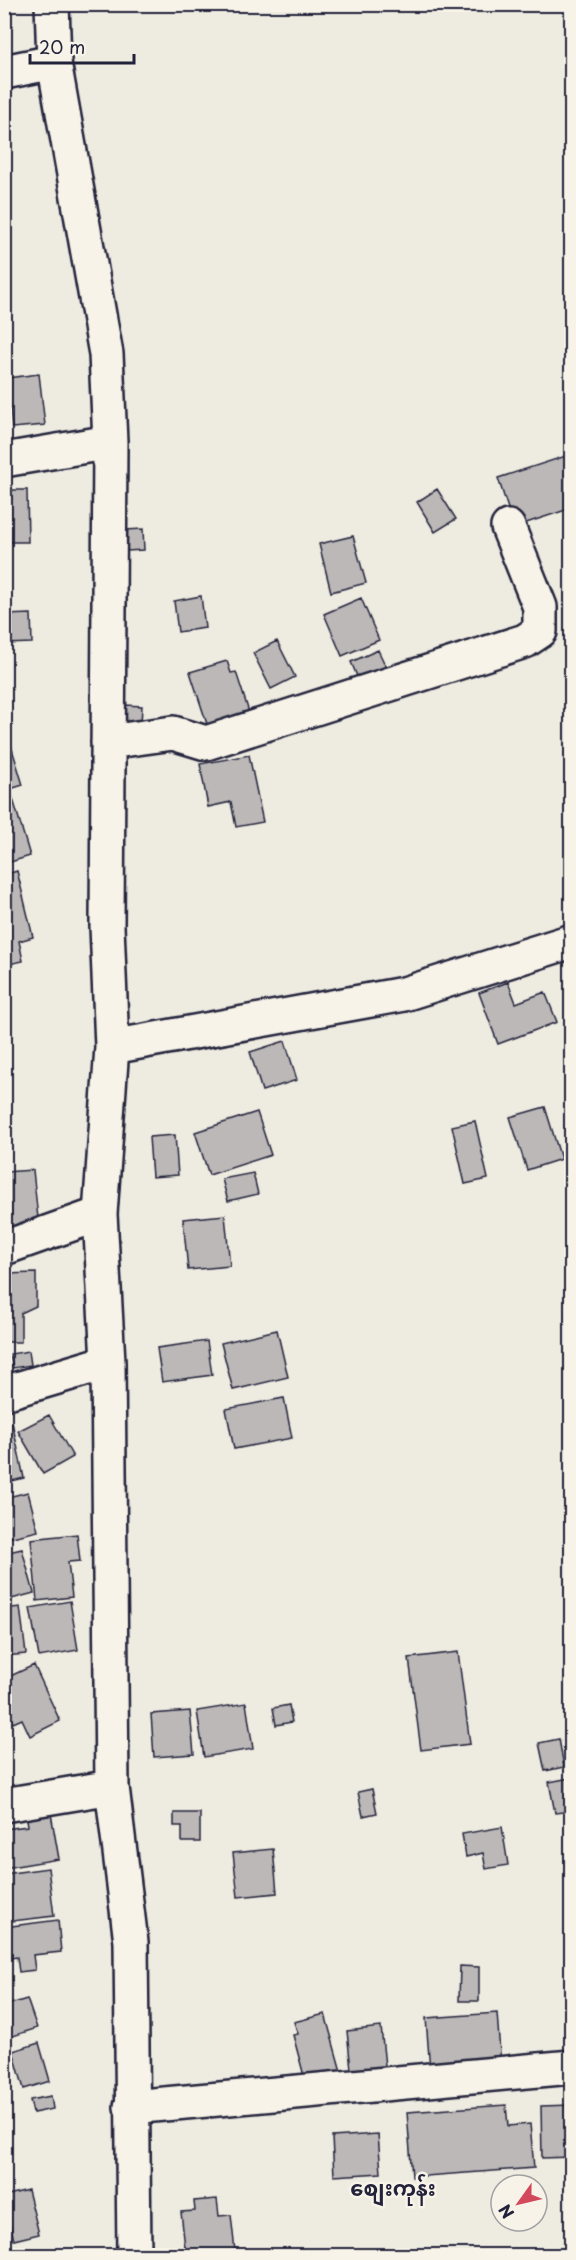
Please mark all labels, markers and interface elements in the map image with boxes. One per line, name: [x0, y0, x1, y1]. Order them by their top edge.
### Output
scale bar: [30, 27, 134, 65]
text: 20 m: [39, 33, 85, 60]
district label: စျေးကုန်း: [350, 2171, 436, 2207]
north arrow: [489, 2173, 549, 2233]
text: N: [492, 2200, 519, 2224]

